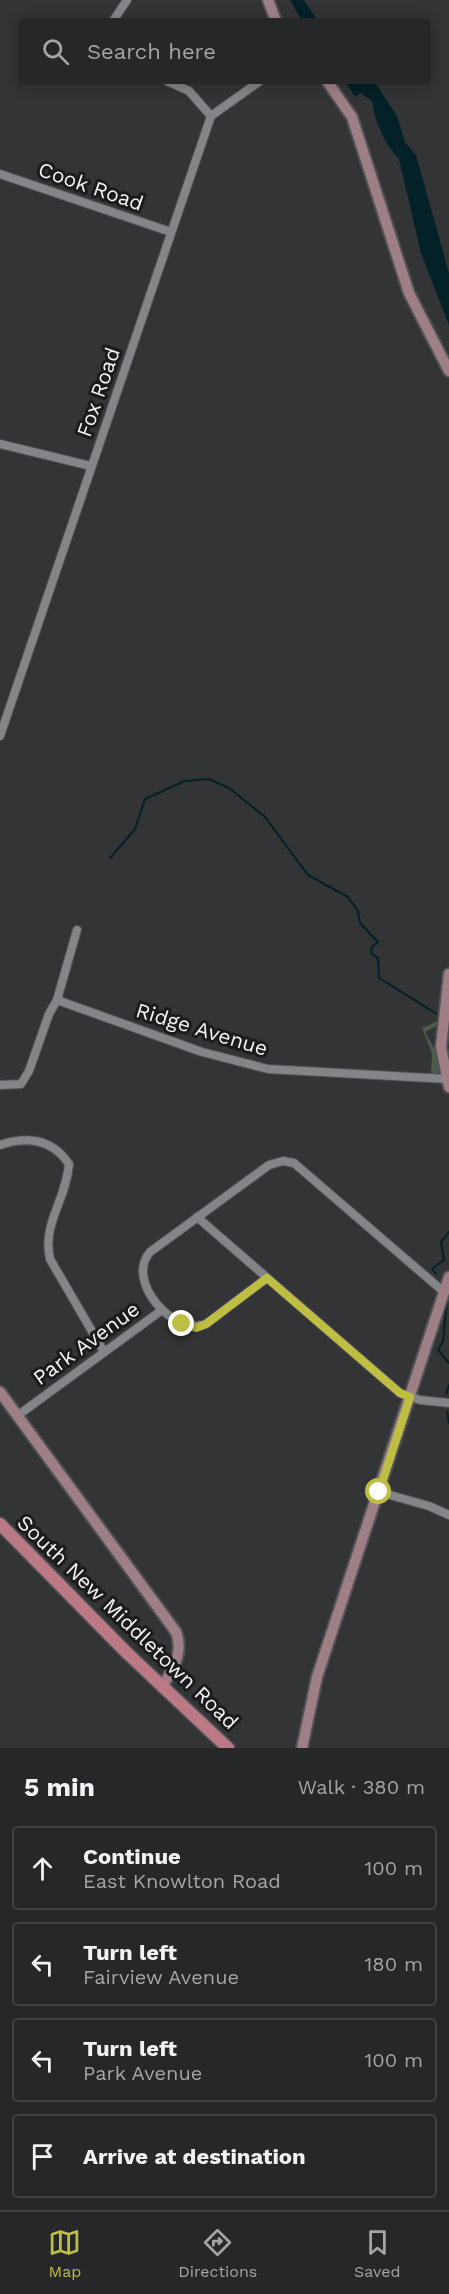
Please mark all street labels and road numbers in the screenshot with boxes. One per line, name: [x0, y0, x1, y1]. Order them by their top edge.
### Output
street label: Cook Road: [35, 156, 147, 216]
street label: Fox Road: [71, 344, 125, 440]
street label: Ridge Avenue: [133, 997, 271, 1061]
street label: Park Avenue: [28, 1296, 144, 1390]
street label: South New Middletown Road: [12, 1510, 244, 1734]

